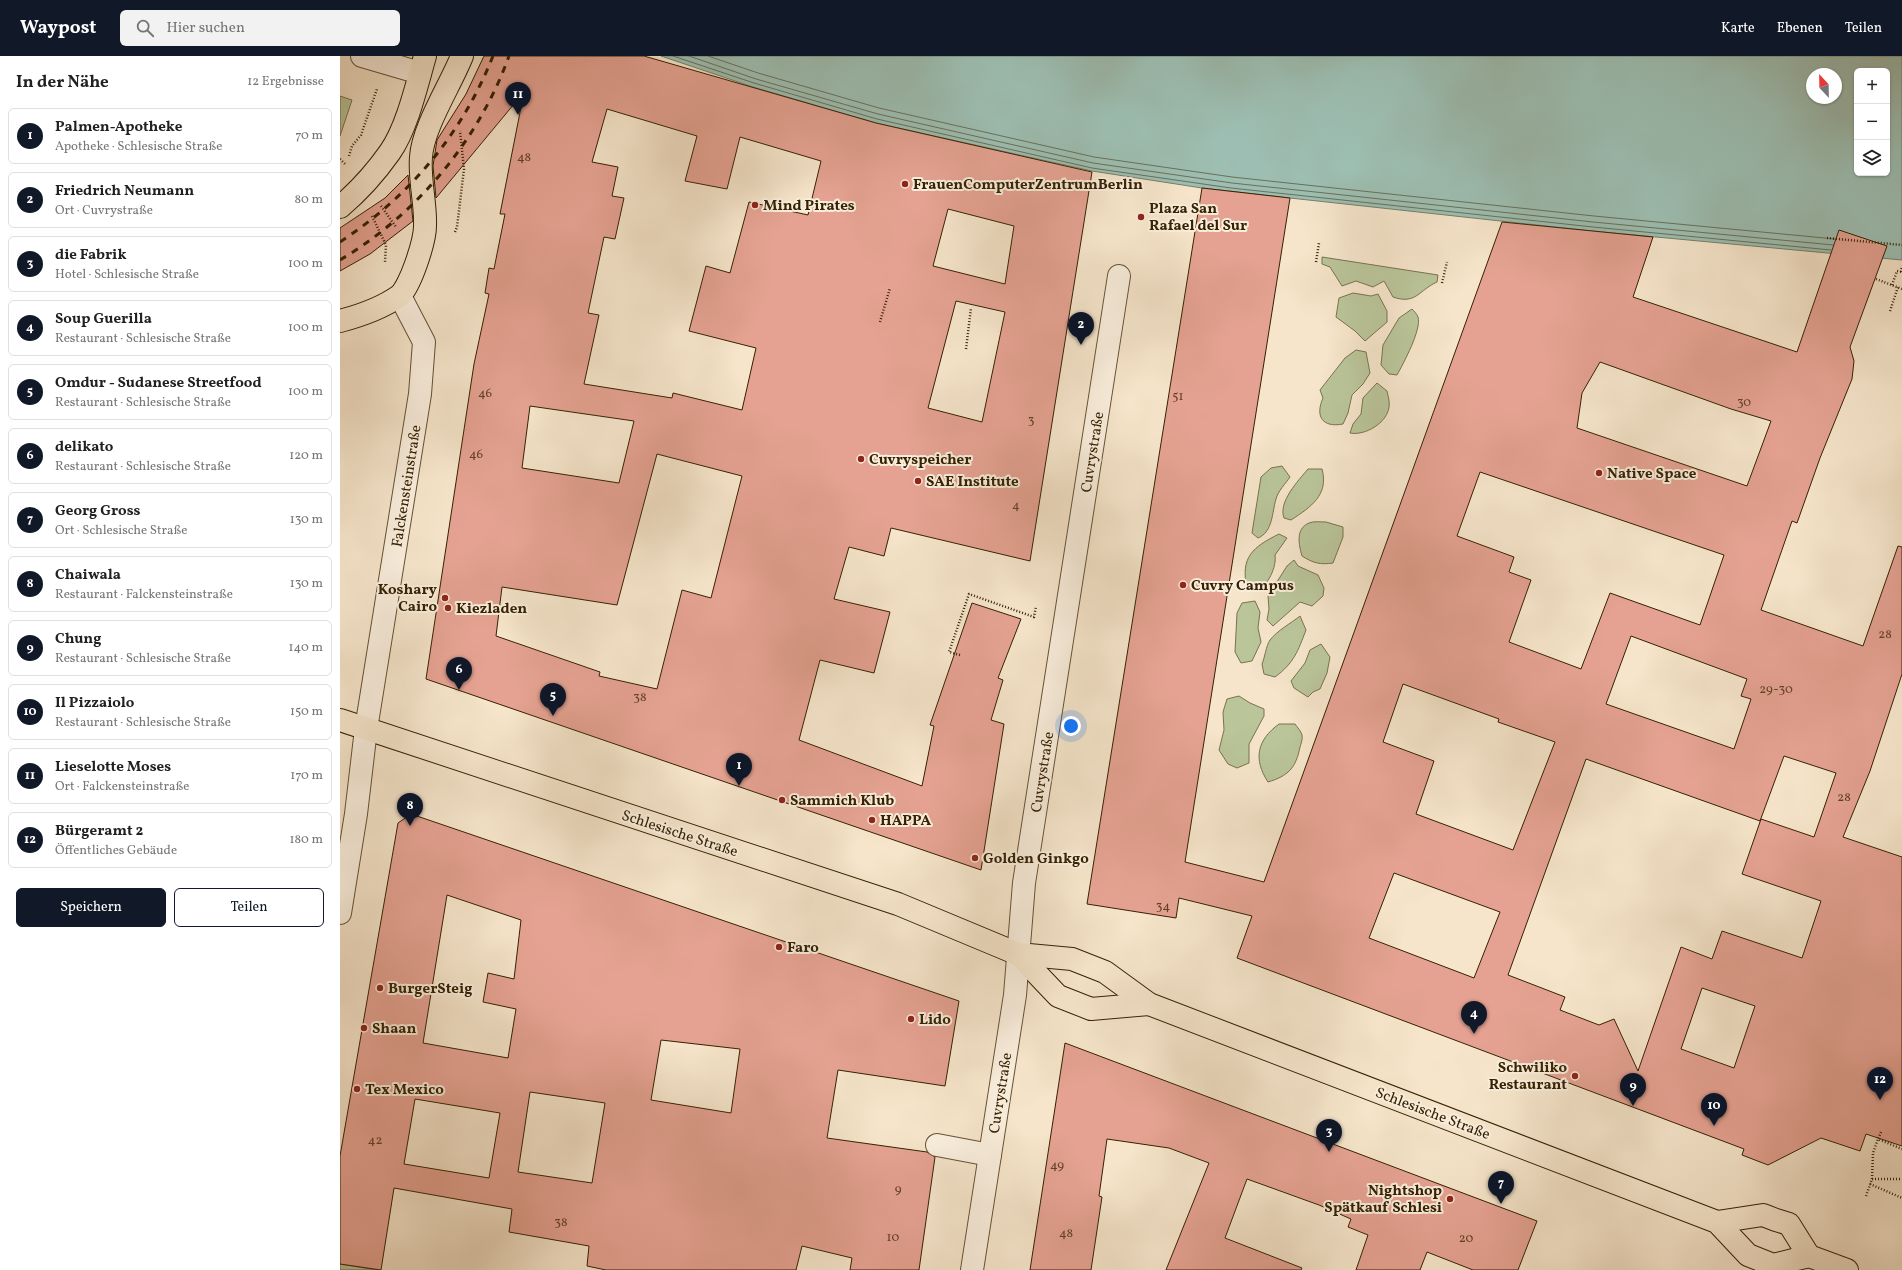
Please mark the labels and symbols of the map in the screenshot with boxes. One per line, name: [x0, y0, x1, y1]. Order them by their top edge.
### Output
north arrow: [1806, 68, 1842, 104]
pin: 11: [505, 82, 531, 115]
house number: 48: [517, 149, 531, 167]
place label: FrauenComputerZentrumBerlin: [913, 175, 1143, 196]
marker: FrauenComputerZentrumBerlin: [900, 179, 910, 189]
place label: Mind Pirates: [763, 196, 855, 217]
place label: Plaza San Rafael del Sur: [1149, 199, 1247, 237]
marker: Mind Pirates: [750, 200, 760, 210]
marker: Plaza San Rafael del Sur: [1136, 212, 1146, 222]
pin: 2: [1068, 312, 1094, 345]
house number: 46: [478, 385, 493, 403]
house number: 51: [1172, 388, 1184, 406]
house number: 30: [1737, 394, 1751, 412]
street label: Cuvrystraße: [1077, 410, 1110, 494]
house number: 3: [1028, 412, 1035, 430]
street label: Falckensteinstraße: [387, 424, 428, 549]
house number: 46: [469, 446, 484, 464]
place label: Cuvryspeicher: [869, 450, 971, 471]
marker: Cuvryspeicher: [856, 454, 866, 464]
place label: Native Space: [1607, 464, 1697, 485]
marker: Native Space: [1594, 468, 1604, 478]
place label: SAE Institute: [926, 472, 1019, 493]
marker: SAE Institute: [913, 476, 923, 486]
house number: 4: [1012, 497, 1020, 515]
place label: Cuvry Campus: [1191, 576, 1294, 597]
place label: Koshary Cairo: [378, 580, 438, 618]
marker: Cuvry Campus: [1178, 580, 1188, 590]
marker: Koshary Cairo: [440, 593, 450, 603]
place label: Kiezladen: [456, 599, 527, 620]
marker: Kiezladen: [443, 603, 453, 613]
house number: 28: [1878, 626, 1892, 644]
pin: 6: [446, 657, 472, 690]
house number: 29-30: [1759, 681, 1793, 699]
pin: 5: [540, 683, 566, 716]
house number: 38: [633, 689, 647, 707]
your location: [1061, 716, 1081, 736]
street label: Cuvrystraße: [1027, 730, 1060, 814]
pin: 1: [726, 753, 752, 786]
house number: 28: [1837, 789, 1851, 807]
place label: Sammich Klub: [790, 791, 894, 812]
pin: 8: [397, 793, 423, 826]
marker: Sammich Klub: [777, 795, 787, 805]
street label: Schlesische Straße: [619, 806, 740, 863]
place label: HAPPA: [880, 811, 932, 832]
marker: HAPPA: [867, 815, 877, 825]
place label: Golden Ginkgo: [983, 849, 1089, 870]
marker: Golden Ginkgo: [970, 853, 980, 863]
house number: 34: [1156, 898, 1170, 916]
place label: Faro: [787, 938, 819, 959]
marker: Faro: [774, 942, 784, 952]
place label: BurgerSteig: [388, 979, 472, 1000]
marker: BurgerSteig: [375, 983, 385, 993]
pin: 4: [1461, 1001, 1487, 1034]
place label: Lido: [919, 1010, 951, 1031]
marker: Lido: [906, 1014, 916, 1024]
place label: Shaan: [372, 1019, 417, 1040]
marker: Shaan: [359, 1023, 369, 1033]
street label: Cuvrystraße: [985, 1051, 1018, 1135]
place label: Schwiliko Restaurant: [1489, 1058, 1567, 1096]
pin: 12: [1867, 1067, 1893, 1100]
marker: Schwiliko Restaurant: [1570, 1071, 1580, 1081]
pin: 9: [1620, 1073, 1646, 1106]
place label: Tex Mexico: [365, 1080, 444, 1101]
street label: Schlesische Straße: [1372, 1083, 1493, 1146]
marker: Tex Mexico: [352, 1084, 362, 1094]
pin: 10: [1701, 1093, 1727, 1126]
pin: 3: [1316, 1119, 1342, 1152]
house number: 42: [368, 1132, 382, 1150]
house number: 49: [1050, 1157, 1064, 1175]
pin: 7: [1488, 1171, 1514, 1204]
house number: 9: [895, 1181, 902, 1199]
place label: Nightshop Spätkauf Schlesi: [1324, 1181, 1442, 1219]
marker: Nightshop Spätkauf Schlesi: [1445, 1194, 1455, 1204]
house number: 38: [554, 1214, 568, 1232]
house number: 48: [1059, 1225, 1073, 1243]
house number: 10: [887, 1229, 900, 1247]
house number: 20: [1459, 1230, 1474, 1248]

